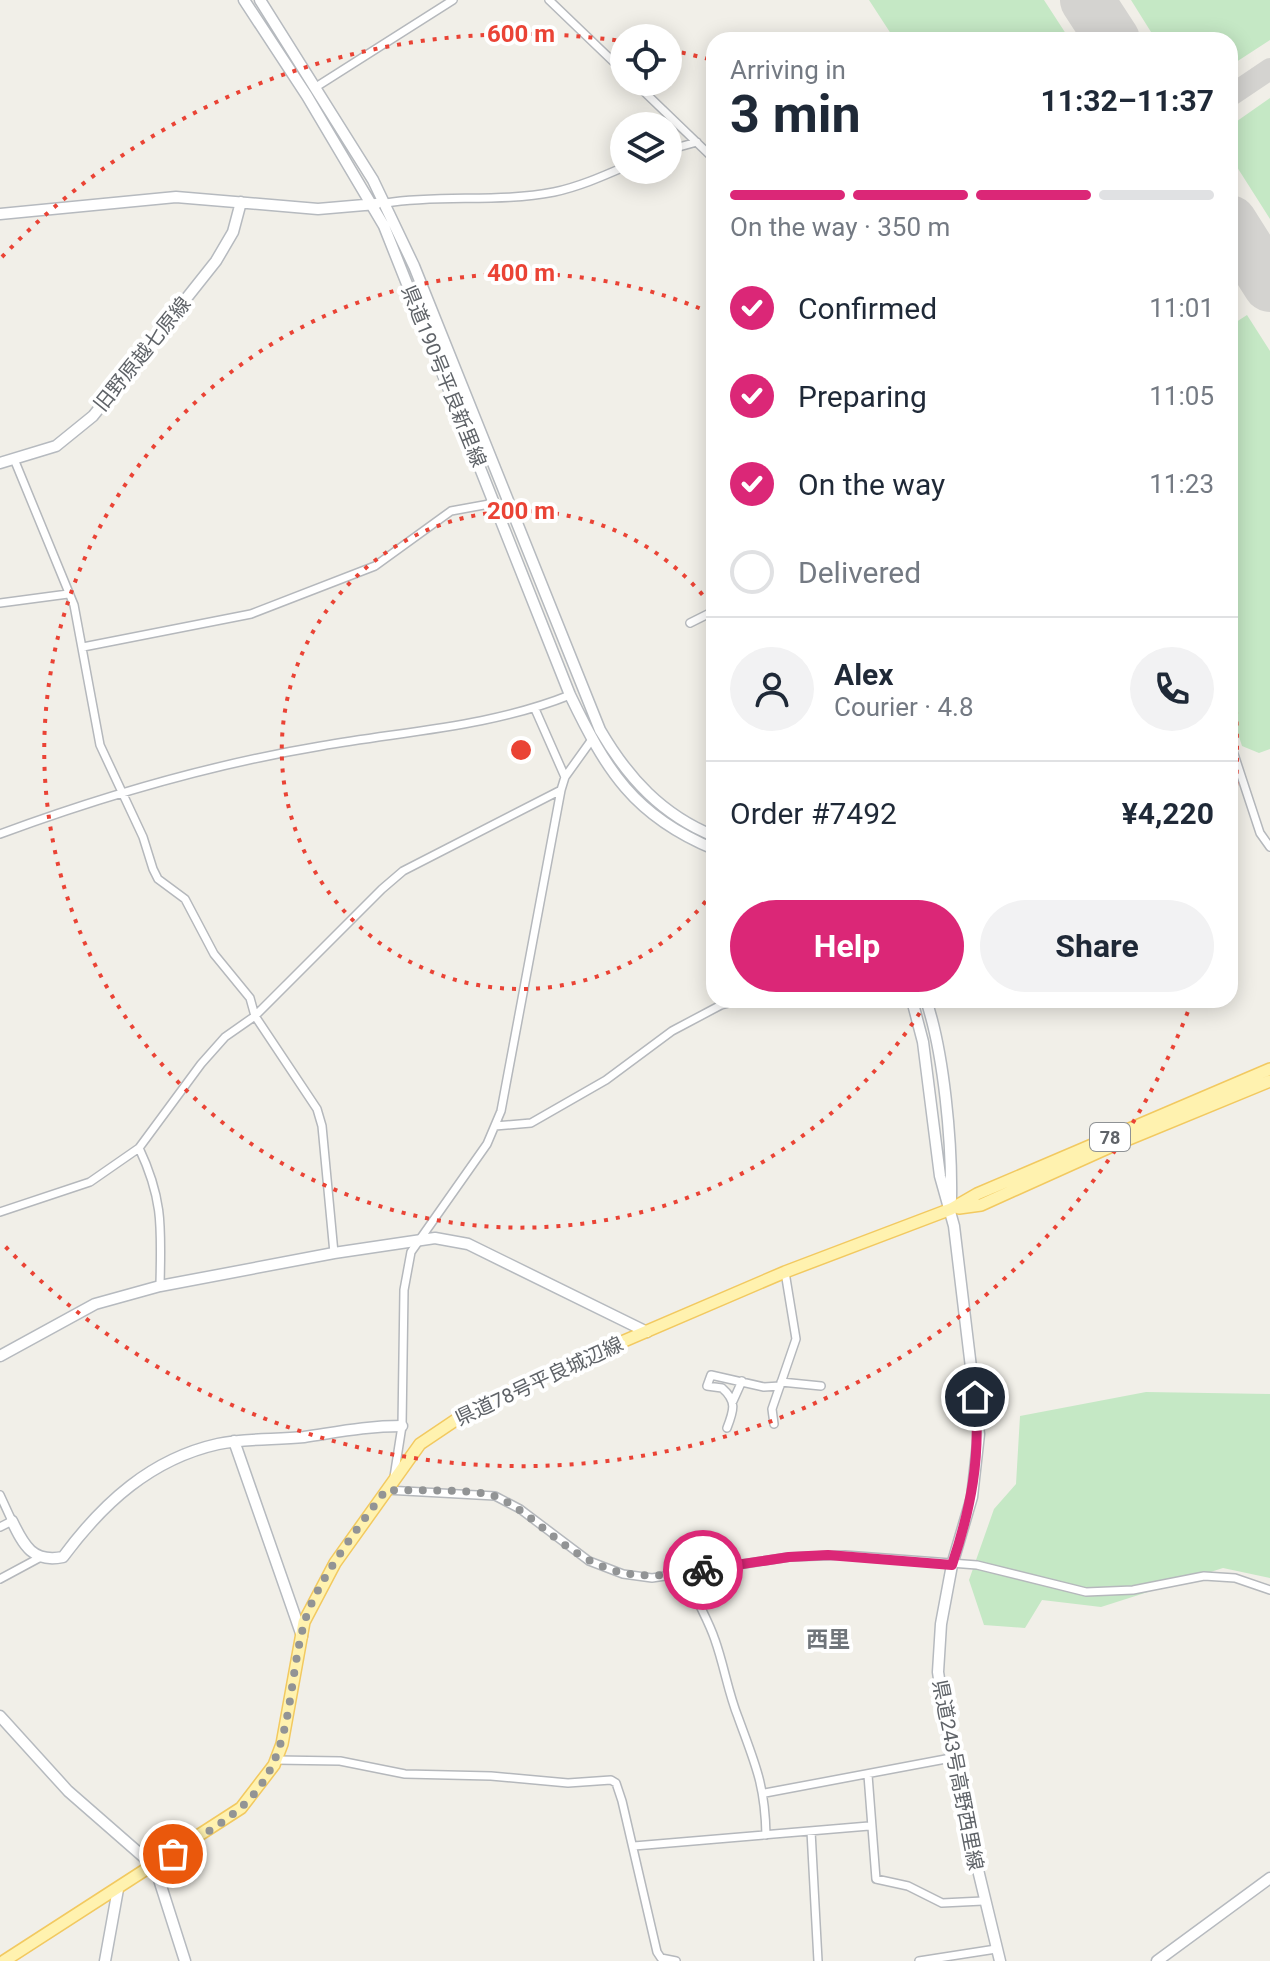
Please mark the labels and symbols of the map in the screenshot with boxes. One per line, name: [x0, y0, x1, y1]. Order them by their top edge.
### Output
text: 600 m: [487, 20, 555, 48]
text: 400 m: [487, 259, 555, 287]
street label: 県道190号平良新里線: [397, 282, 491, 470]
street label: 旧野原越七原線: [89, 292, 195, 416]
text: 200 m: [487, 497, 555, 525]
centre of rings: [507, 736, 535, 764]
road number: 78: [1090, 1123, 1130, 1151]
street label: 県道78号平良城辺線: [451, 1332, 627, 1430]
pin: [941, 1363, 1009, 1431]
courier: [663, 1530, 743, 1610]
district label: 西里: [806, 1627, 850, 1652]
street label: 県道243号高野西里線: [928, 1678, 988, 1872]
pin: [139, 1820, 207, 1888]

